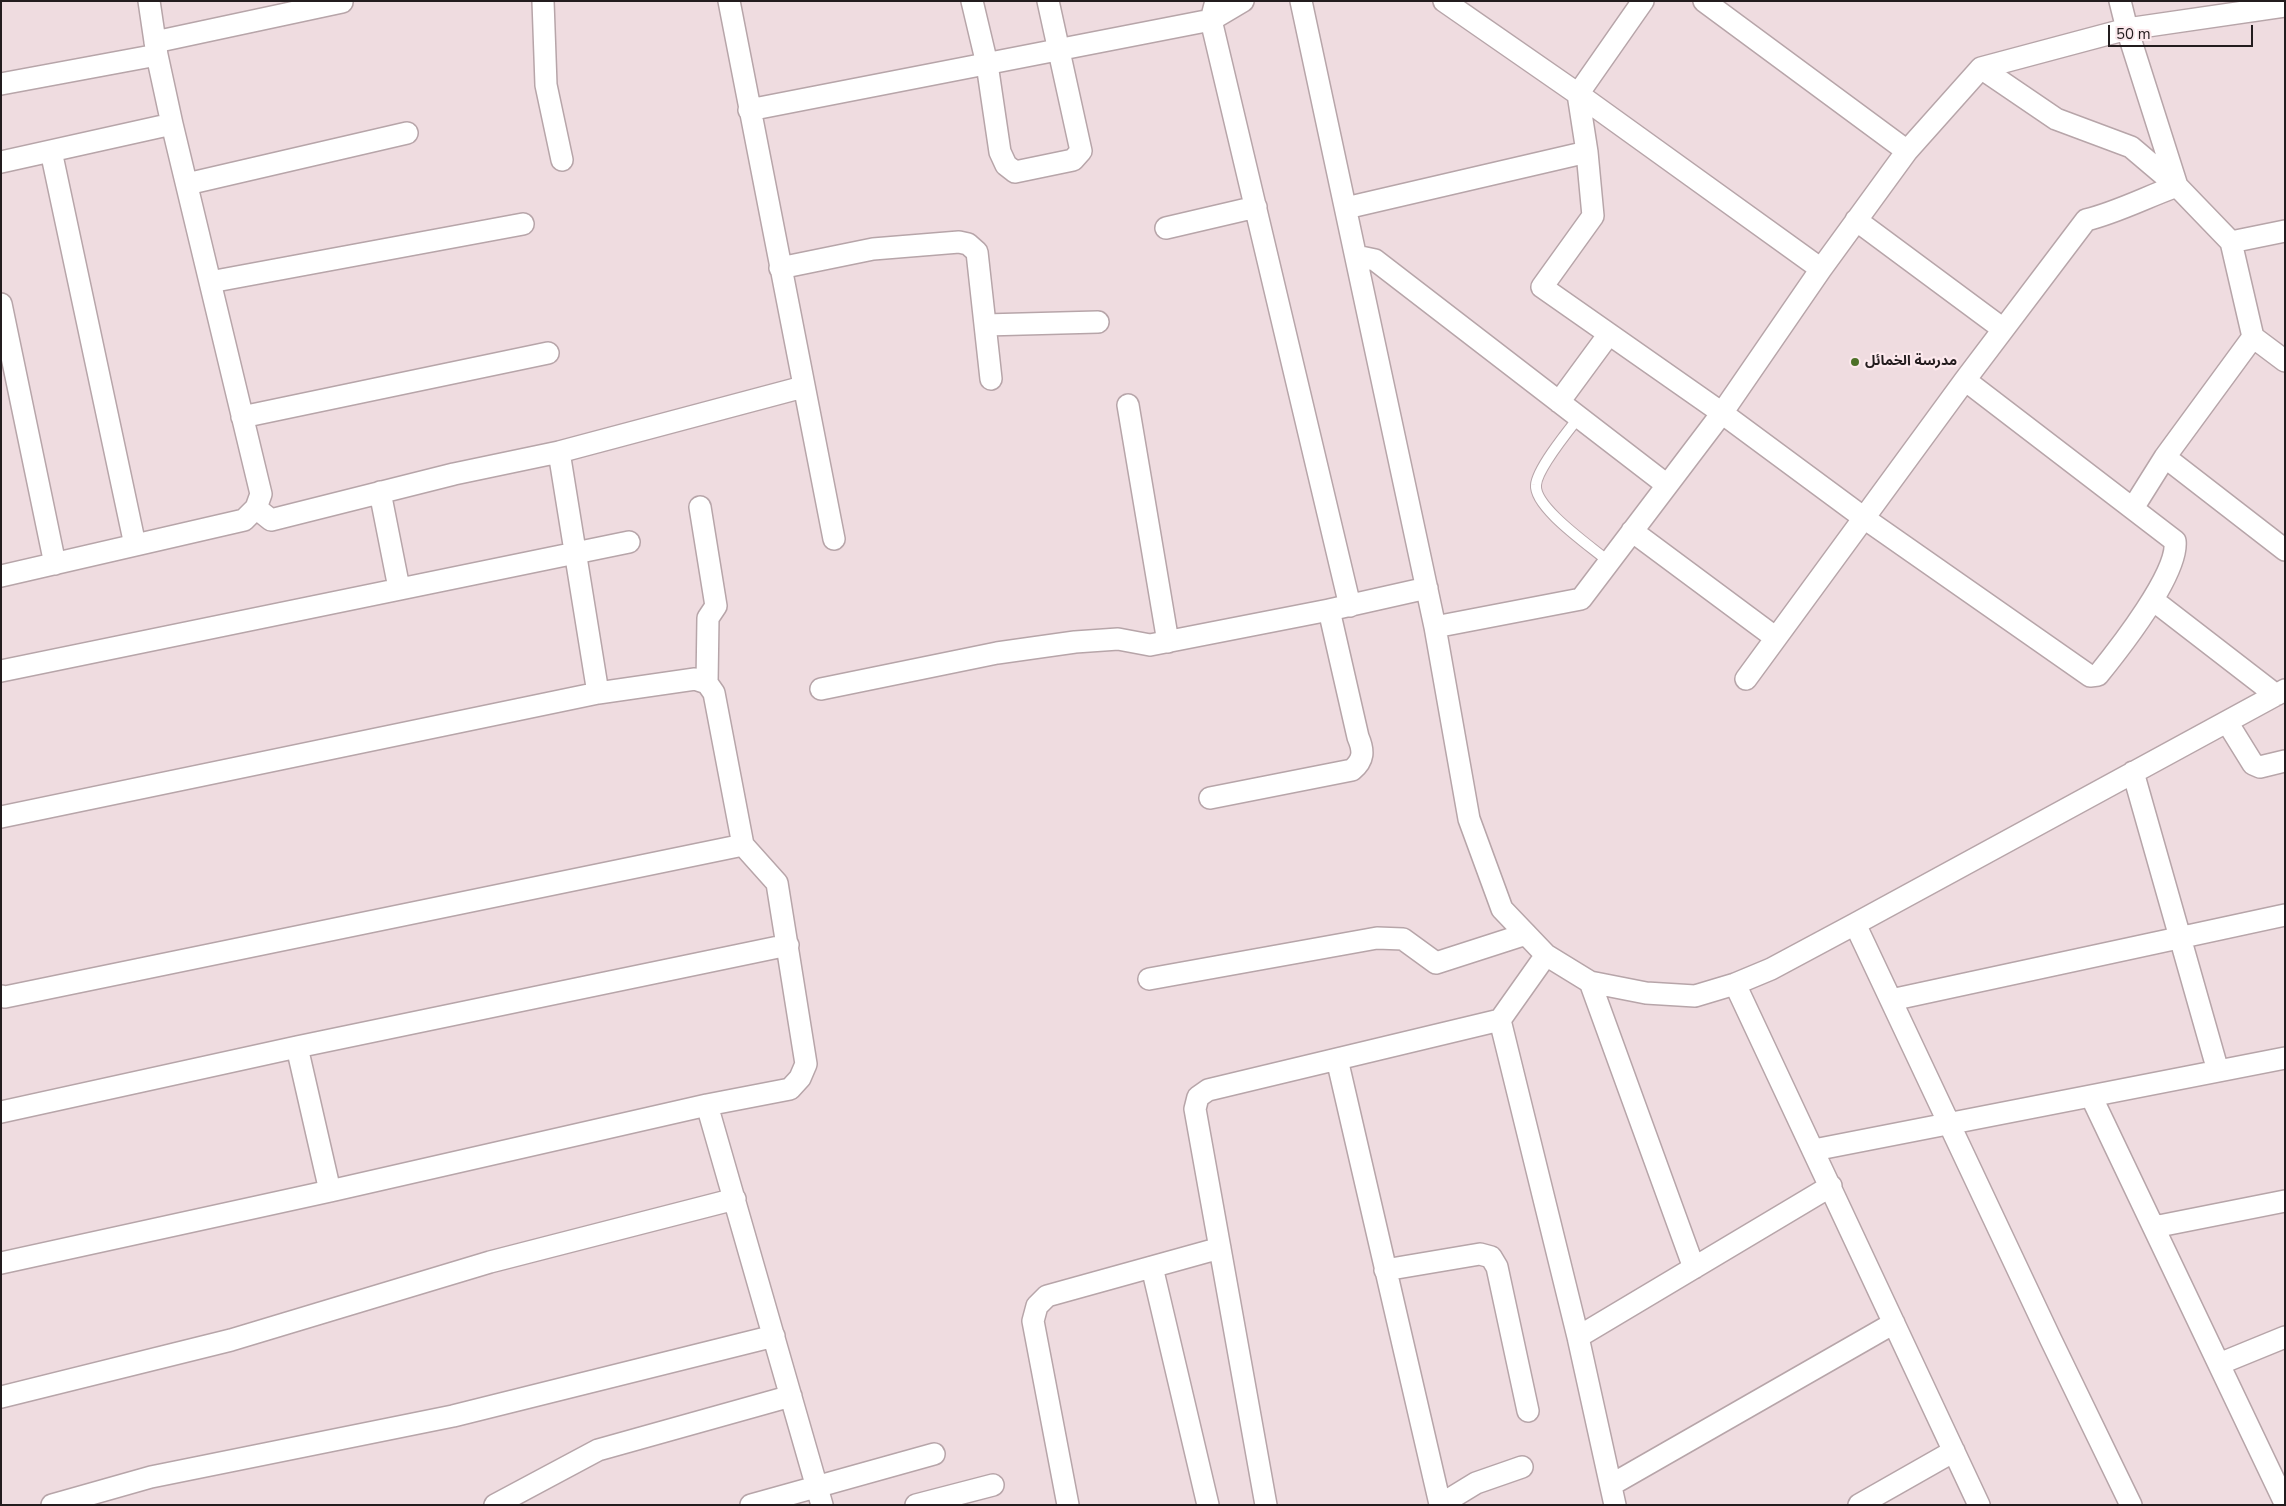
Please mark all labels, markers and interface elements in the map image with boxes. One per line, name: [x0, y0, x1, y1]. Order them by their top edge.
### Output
scale bar: [2111, 15, 2256, 47]
text: 50 m: [2116, 24, 2151, 44]
place label: مدرسة الخمائل: [1865, 354, 1957, 370]
marker: مدرسة الخمائل: [1849, 356, 1861, 368]

